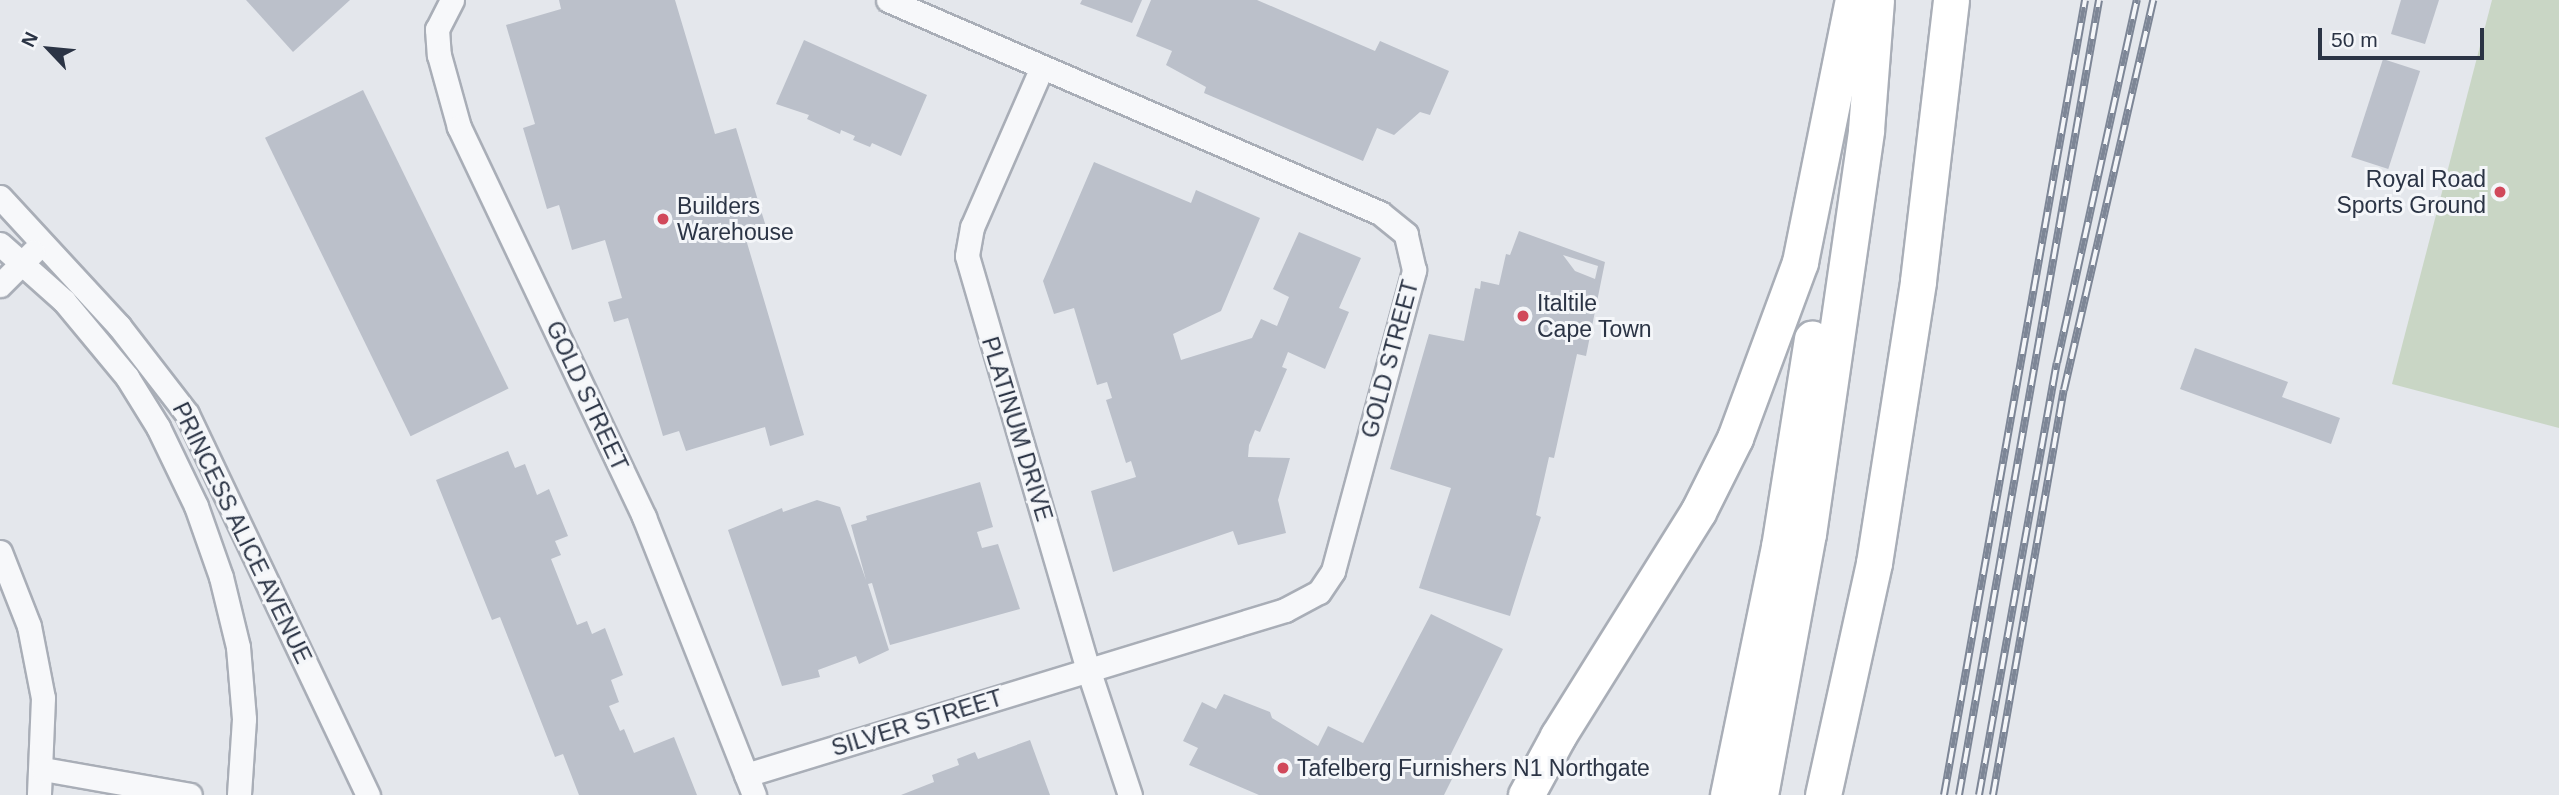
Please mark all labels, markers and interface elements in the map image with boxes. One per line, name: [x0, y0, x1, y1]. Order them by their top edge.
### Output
north arrow: [14, 14, 84, 84]
scale bar: [2321, 14, 2487, 58]
text: 50 m: [2331, 28, 2378, 51]
text: N: [17, 29, 42, 50]
place label: Royal Road Sports Ground: [2336, 165, 2486, 219]
marker: Royal Road Sports Ground: [2492, 184, 2508, 200]
place label: Builders Warehouse: [677, 192, 794, 246]
marker: Builders Warehouse: [655, 211, 671, 227]
street label: GOLD STREET: [1356, 277, 1424, 441]
place label: Italtile Cape Town: [1537, 289, 1652, 343]
marker: Italtile Cape Town: [1515, 308, 1531, 324]
street label: GOLD STREET: [540, 317, 634, 475]
street label: PLATINUM DRIVE: [976, 334, 1058, 524]
street label: PRINCESS ALICE AVENUE: [166, 397, 318, 669]
street label: SILVER STREET: [828, 684, 1006, 762]
place label: Tafelberg Furnishers N1 Northgate: [1297, 754, 1650, 782]
marker: Tafelberg Furnishers N1 Northgate: [1275, 760, 1291, 776]

